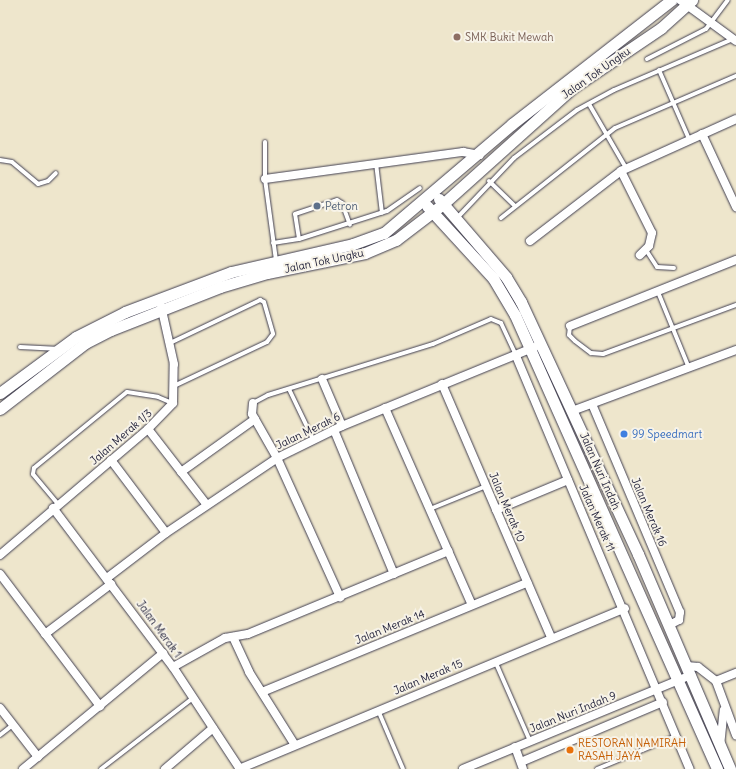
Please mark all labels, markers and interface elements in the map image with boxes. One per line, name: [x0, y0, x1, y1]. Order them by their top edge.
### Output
place label: SMK Bukit Mewah: [465, 30, 554, 44]
marker: SMK Bukit Mewah: [452, 32, 462, 42]
street label: Jalan Tok Ungku: [559, 44, 633, 102]
place label: Petron: [325, 199, 358, 213]
marker: Petron: [312, 201, 322, 211]
street label: Jalan Tok Ungku: [283, 246, 365, 276]
street label: Jalan Merak 1/3: [87, 406, 155, 468]
street label: Jalan Merak 6: [274, 410, 342, 452]
place label: 99 Speedmart: [632, 427, 702, 441]
marker: 99 Speedmart: [619, 429, 629, 439]
street label: Jalan Nuri Indah: [577, 430, 623, 512]
street label: Jalan Merak 10: [486, 470, 528, 544]
street label: Jalan Merak 16: [628, 475, 670, 549]
street label: Jalan Merak 11: [576, 482, 618, 554]
street label: Jalan Merak 1: [134, 598, 184, 660]
street label: Jalan Merak 14: [353, 607, 427, 647]
street label: Jalan Merak 15: [391, 656, 465, 698]
street label: Jalan Nuri Indah 9: [528, 689, 618, 735]
place label: RESTORAN NAMIRAH RASAH JAYA: [578, 737, 686, 763]
marker: RESTORAN NAMIRAH RASAH JAYA: [565, 745, 575, 755]

